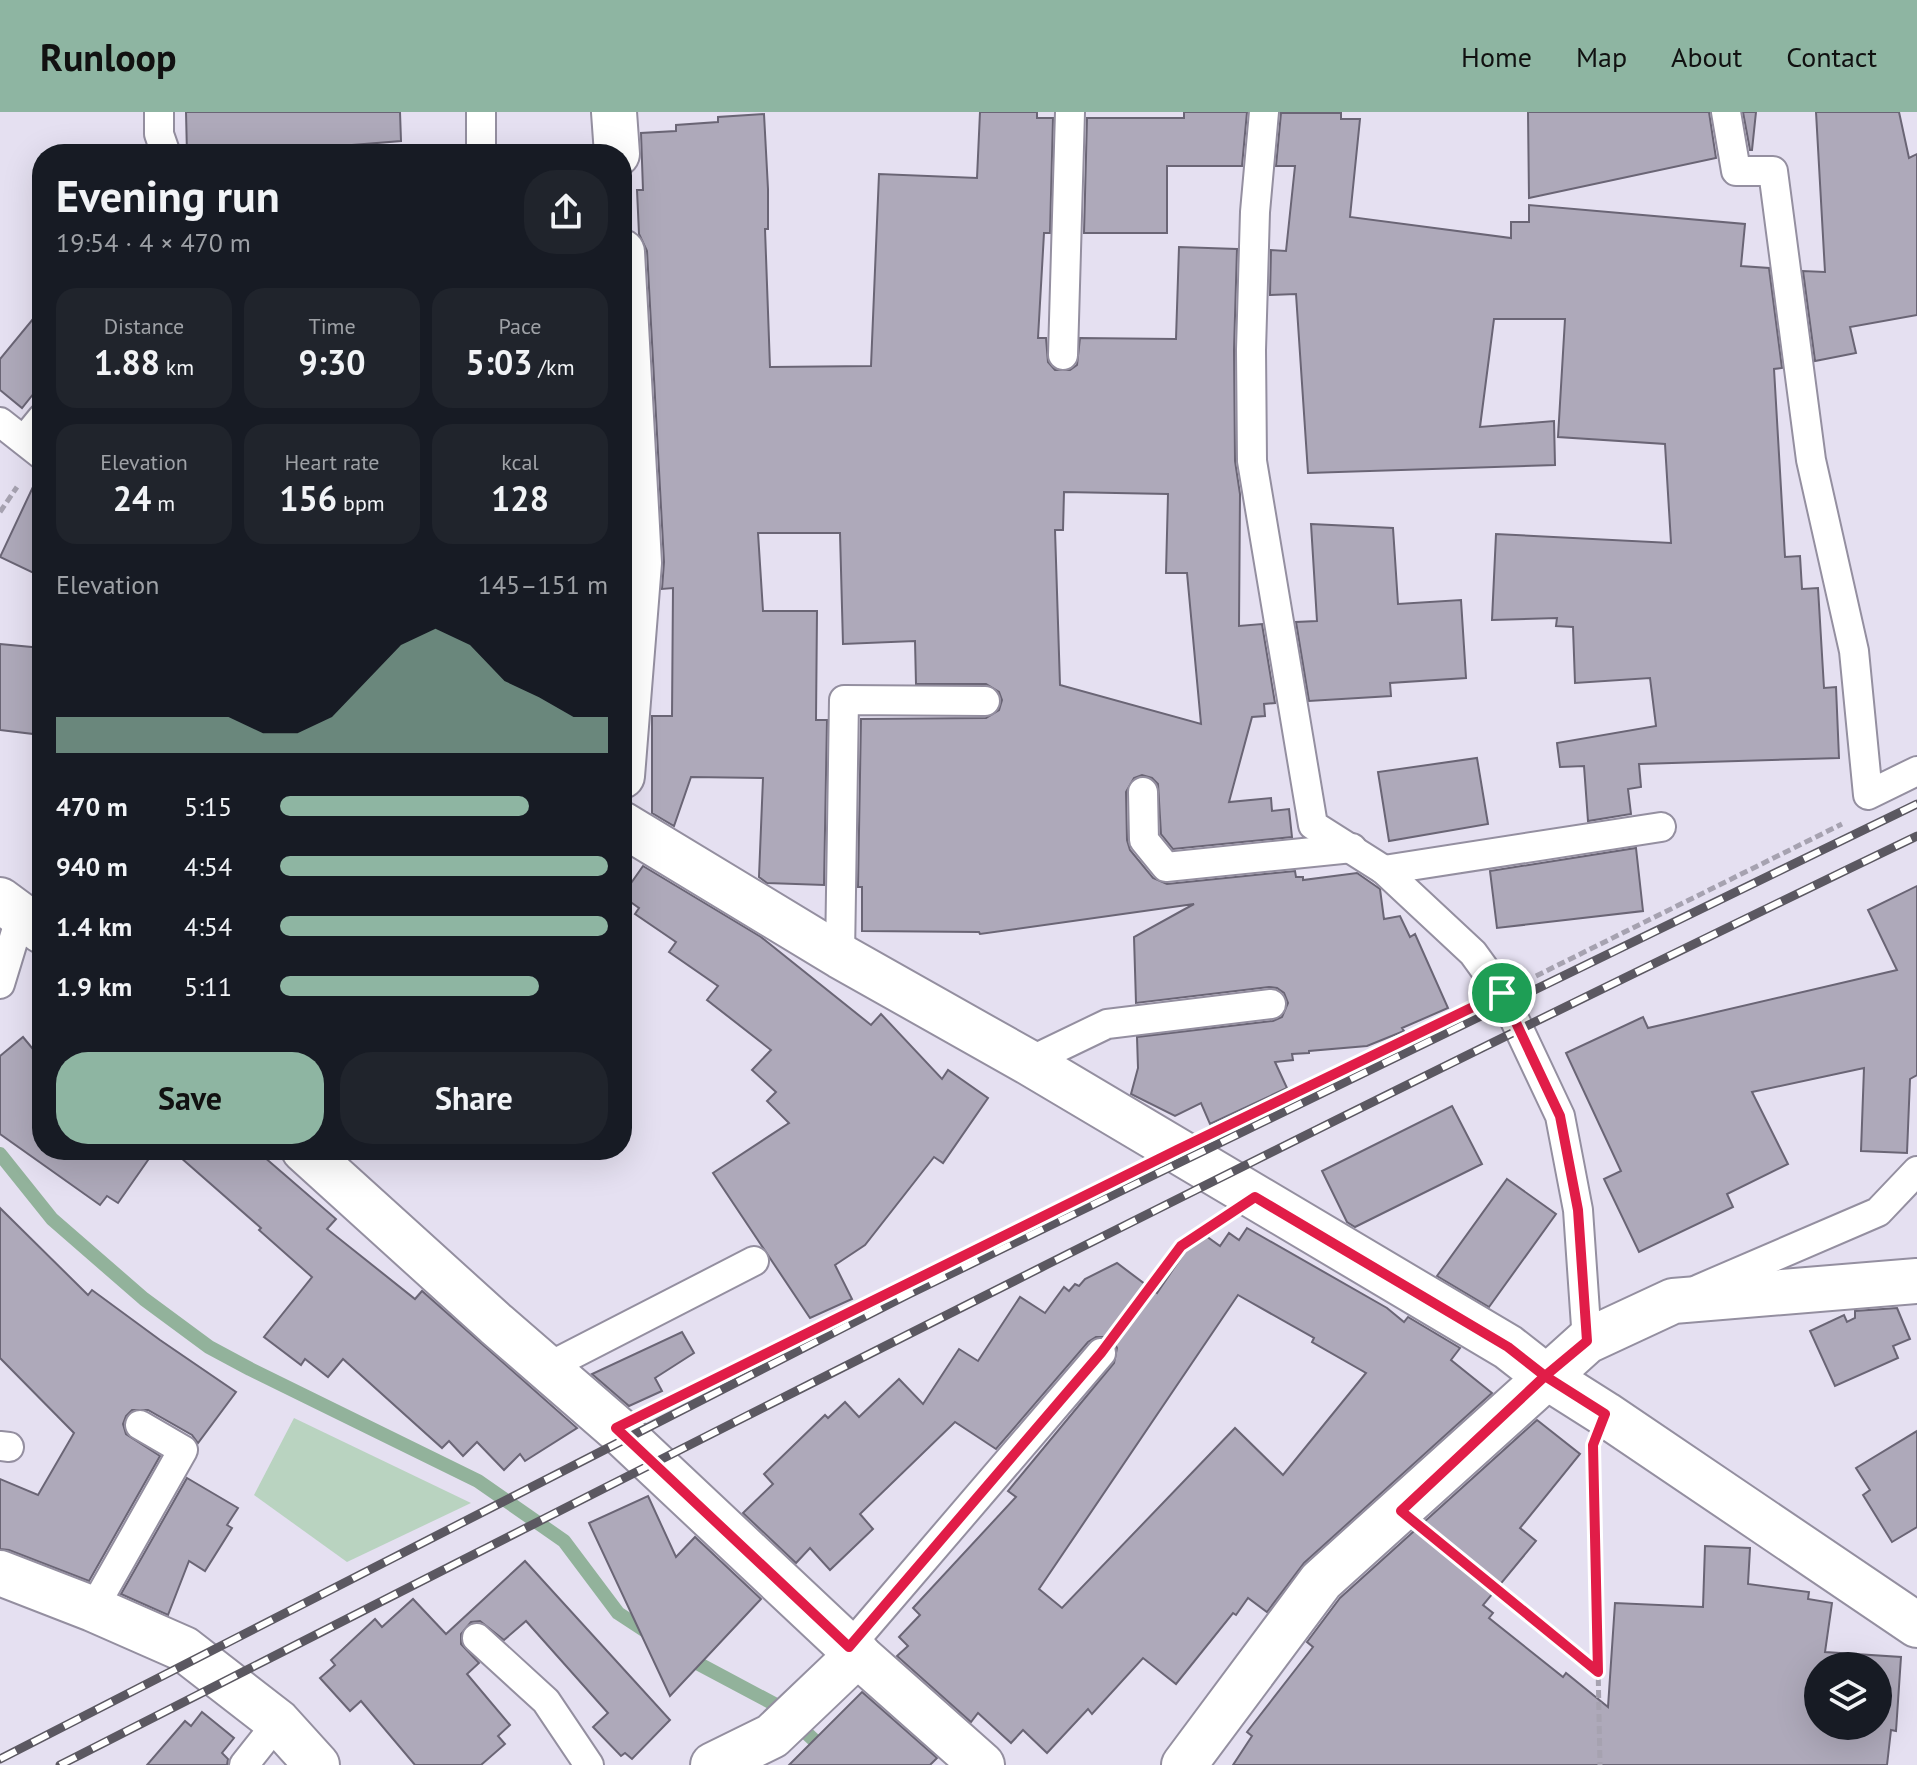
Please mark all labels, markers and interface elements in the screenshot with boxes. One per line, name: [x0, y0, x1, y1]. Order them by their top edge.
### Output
text: Runloop: [40, 32, 177, 81]
text: Home: [1461, 38, 1532, 75]
text: Map: [1576, 38, 1627, 75]
text: About: [1671, 38, 1742, 75]
text: Contact: [1786, 38, 1877, 75]
text: Evening run: [56, 167, 280, 224]
button: share: [524, 170, 608, 254]
text: 19:54 · 4 × 470 m: [56, 226, 251, 259]
text: Distance: [104, 312, 184, 340]
text: Time: [308, 312, 356, 340]
text: Pace: [498, 312, 542, 340]
text: 1.88: [94, 340, 160, 384]
text: 9:30: [299, 340, 365, 384]
text: 5:03: [465, 340, 532, 384]
text: km: [160, 353, 194, 381]
text: /km: [532, 353, 575, 381]
text: Elevation: [100, 448, 188, 476]
text: Heart rate: [284, 448, 380, 476]
text: kcal: [501, 448, 539, 476]
text: 24: [113, 476, 151, 520]
text: 156: [279, 476, 337, 520]
text: 128: [491, 476, 549, 520]
text: m: [151, 489, 175, 517]
text: bpm: [337, 489, 385, 517]
text: Elevation: [56, 568, 160, 601]
text: 145–151 m: [478, 568, 608, 601]
text: 470 m: [56, 790, 128, 823]
text: 5:15: [184, 790, 232, 823]
text: 940 m: [56, 850, 128, 883]
text: 4:54: [184, 850, 232, 883]
text: 1.4 km: [56, 910, 132, 943]
text: 4:54: [184, 910, 232, 943]
pin: [1468, 959, 1536, 1027]
text: 1.9 km: [56, 970, 132, 1003]
text: 5:11: [184, 970, 232, 1003]
icon: arrive: [1480, 971, 1524, 1015]
button: Save: [56, 1052, 324, 1144]
button: Share: [340, 1052, 608, 1144]
map controls: [1804, 1652, 1892, 1740]
button: layers: [1804, 1652, 1892, 1740]

